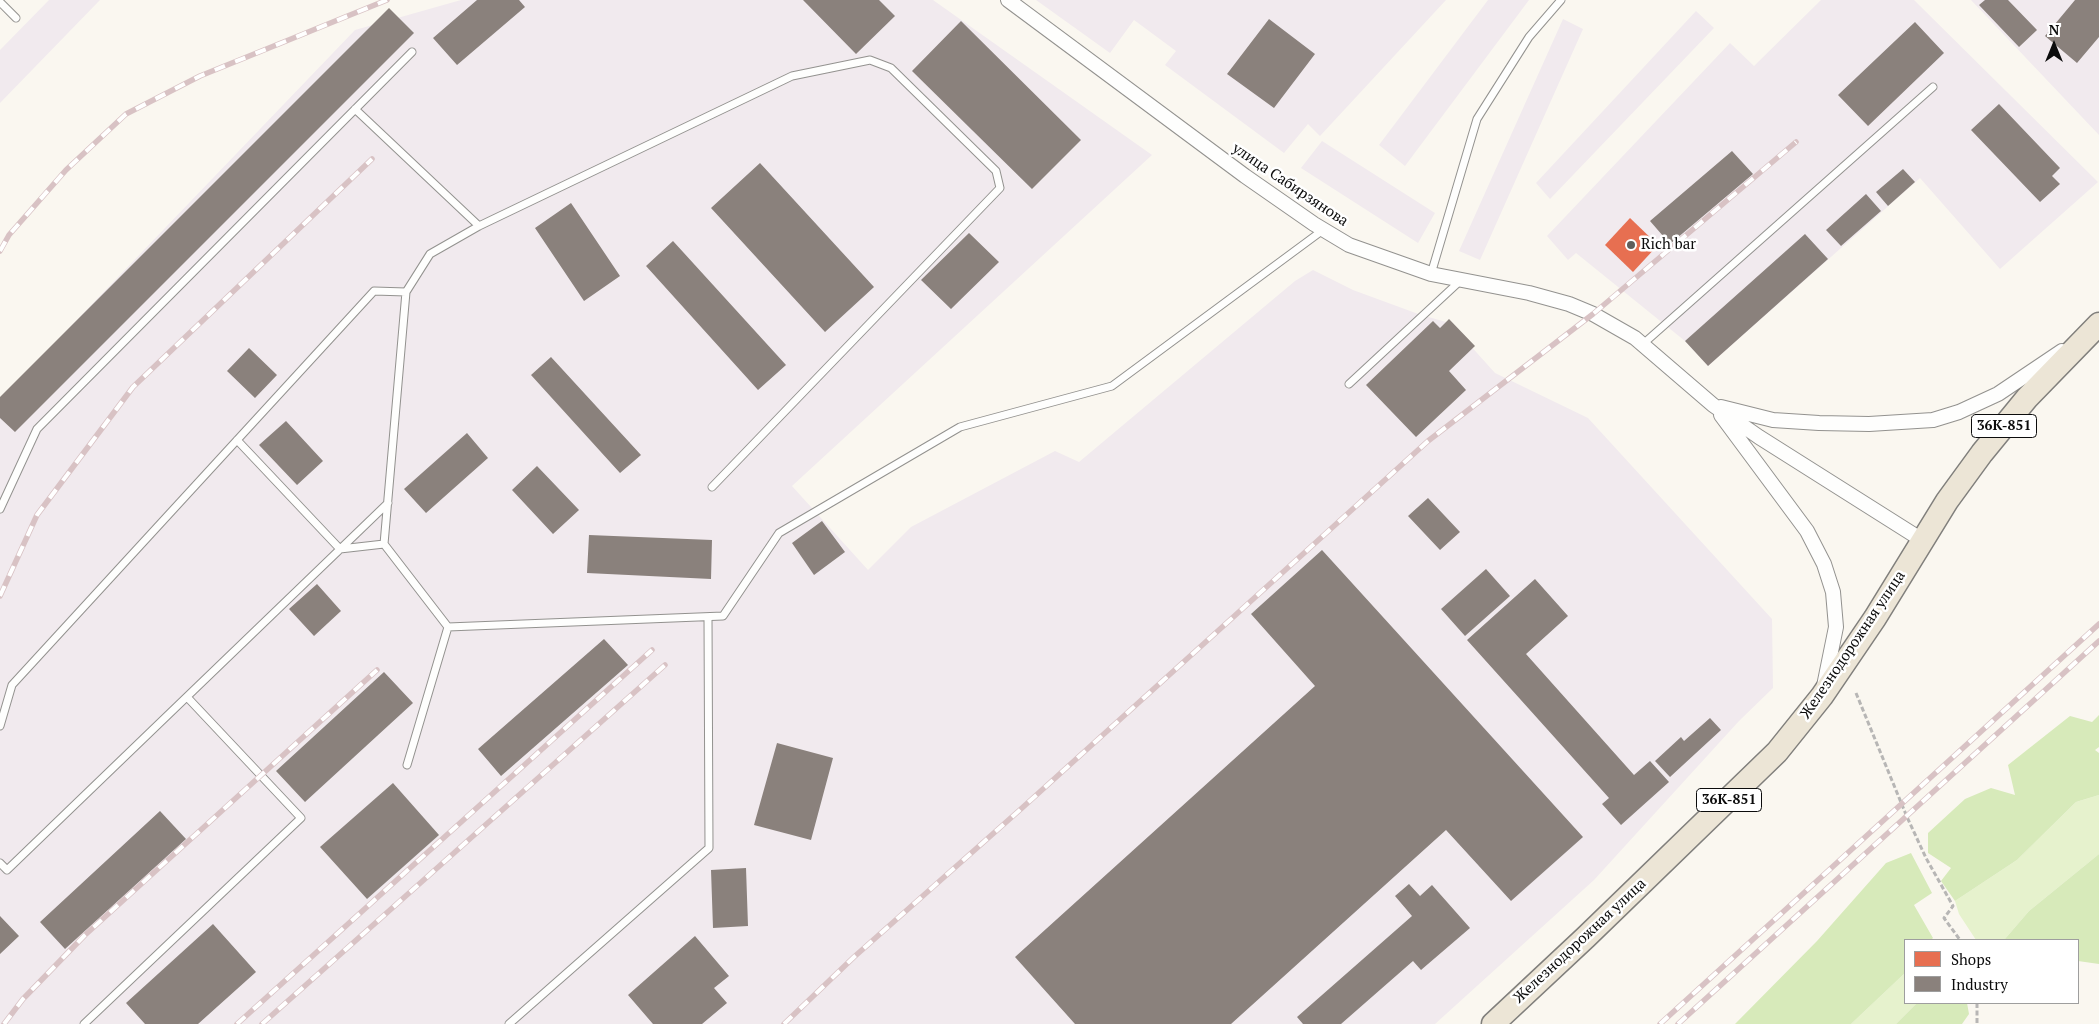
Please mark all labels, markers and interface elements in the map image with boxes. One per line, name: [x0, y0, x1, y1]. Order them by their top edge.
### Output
north arrow: [2029, 20, 2079, 70]
text: N: [2049, 20, 2059, 39]
street label: улица Сабирзянова: [1229, 140, 1351, 230]
place label: Rich bar: [1641, 236, 1696, 254]
marker: Rich bar: [1625, 239, 1637, 251]
road number: 36К-851: [1972, 414, 2036, 438]
street label: Железнодорожная улица: [1797, 567, 1909, 723]
road number: 36К-851: [1696, 788, 1762, 812]
street label: Железнодорожная улица: [1510, 875, 1650, 1007]
legend: [1904, 939, 2079, 1004]
text: Shops: [1951, 949, 1991, 969]
text: Industry: [1951, 974, 2008, 994]

